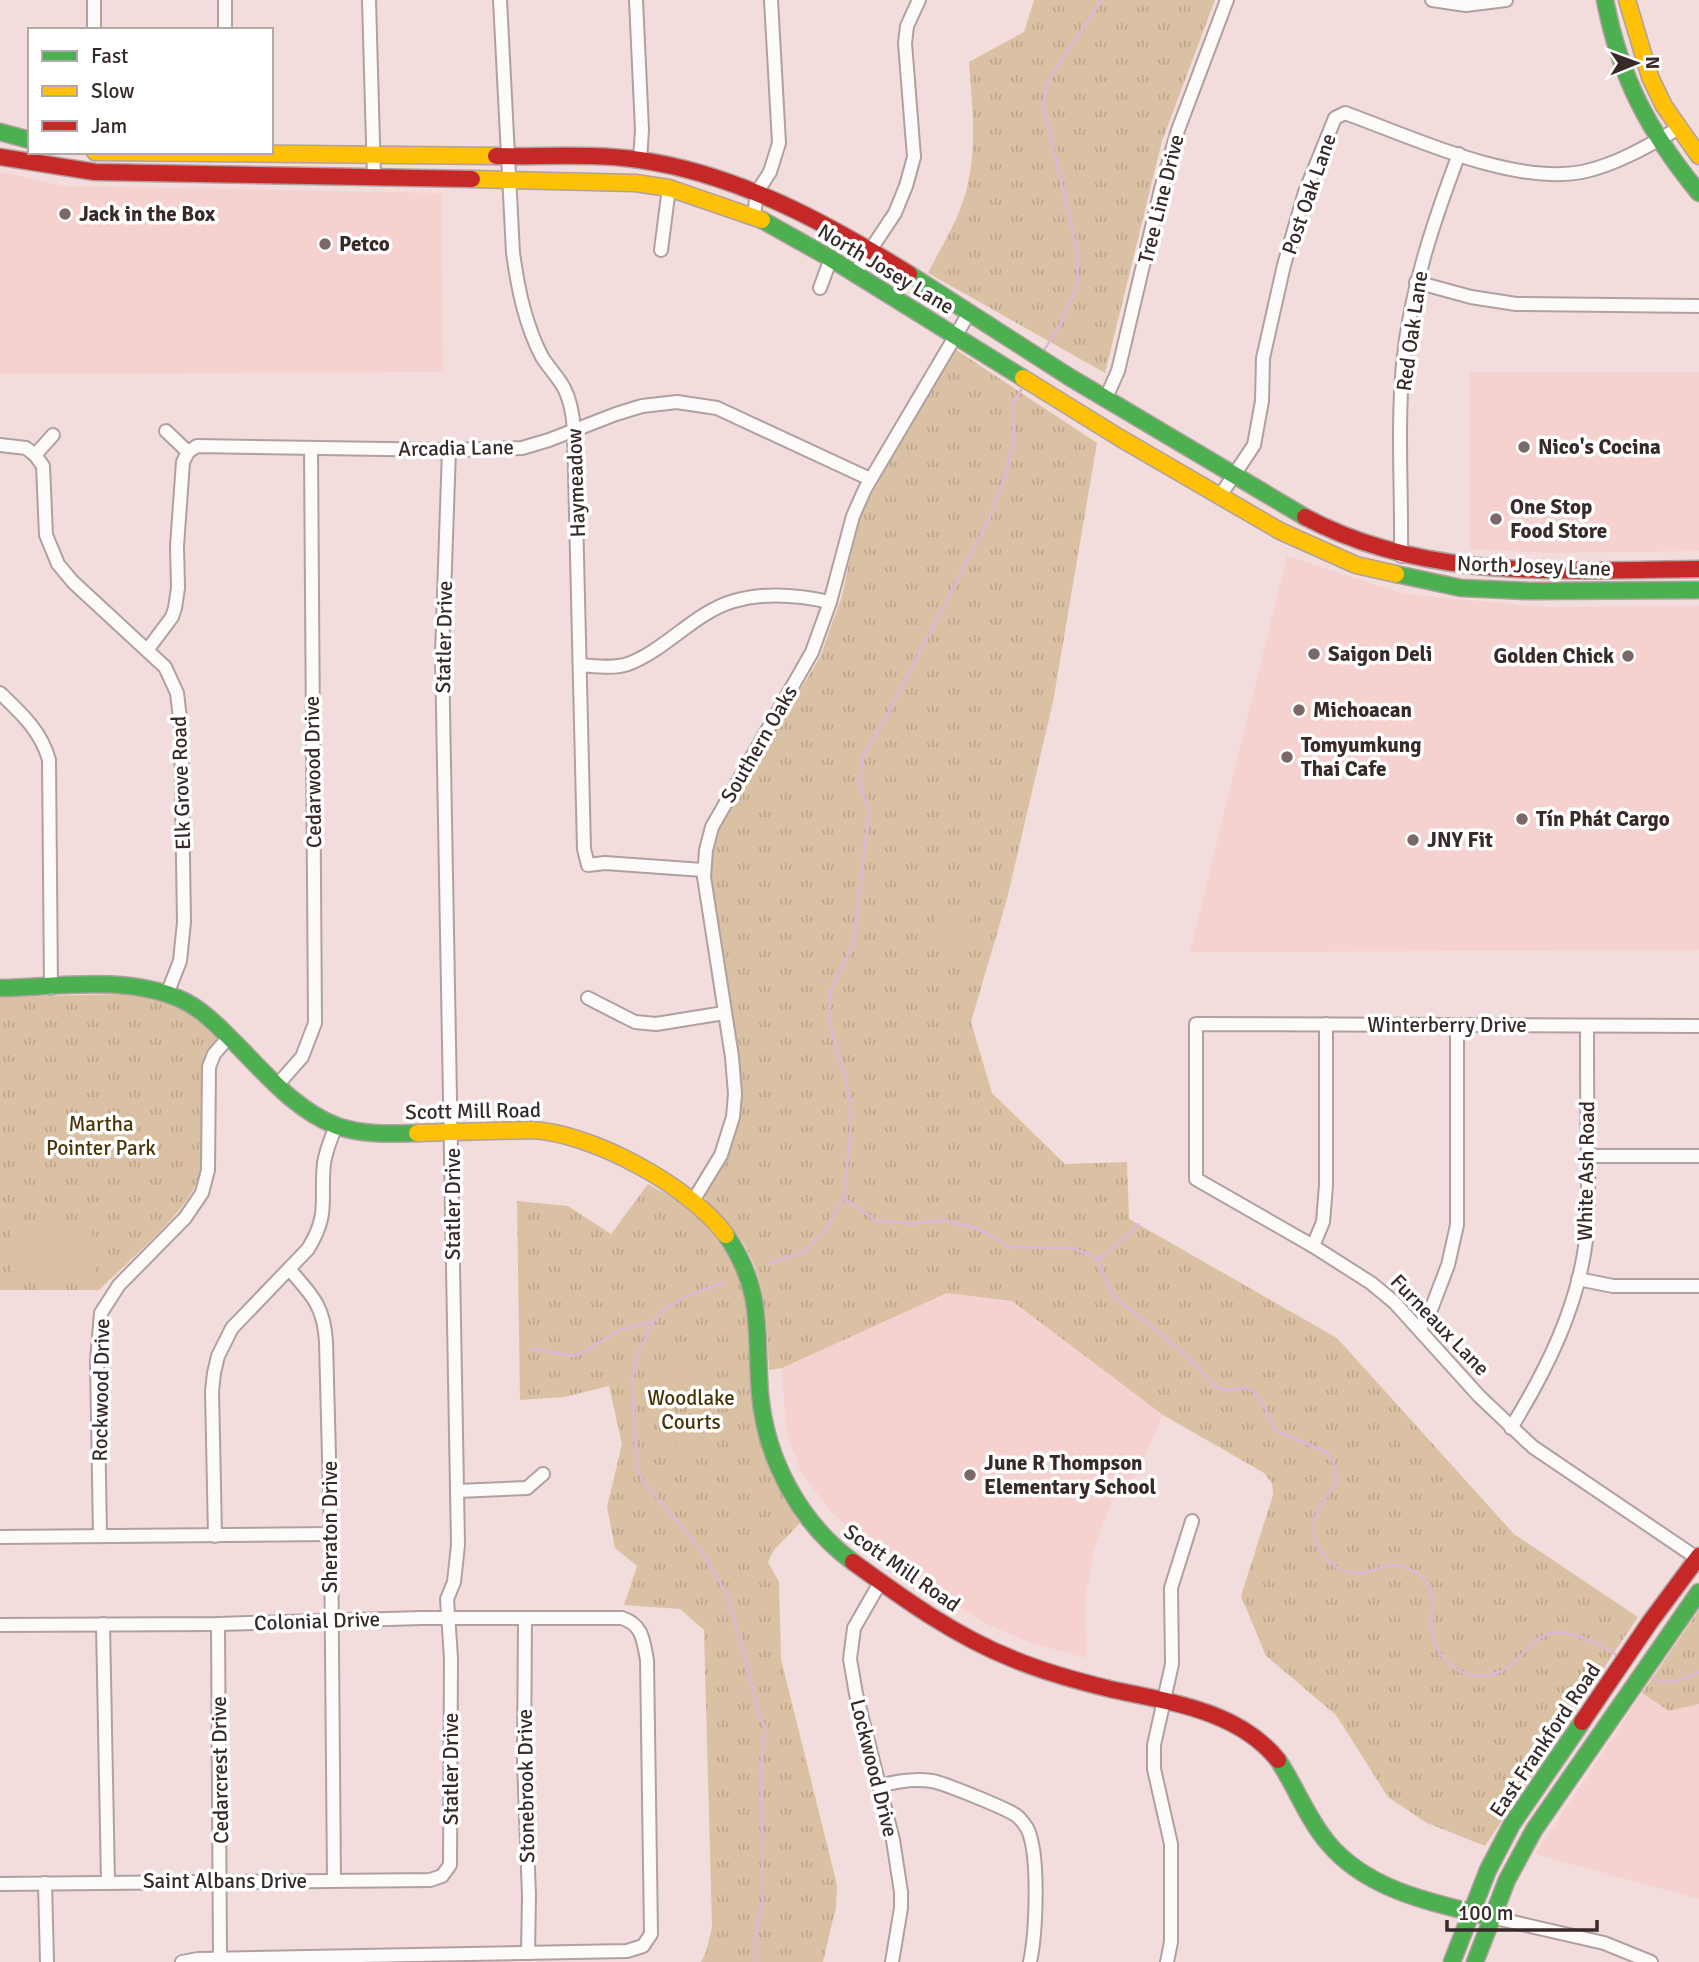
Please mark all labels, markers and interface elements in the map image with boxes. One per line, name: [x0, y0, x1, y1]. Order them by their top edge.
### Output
legend: [28, 28, 273, 154]
north arrow: [1601, 28, 1671, 98]
text: Fast: [91, 43, 128, 69]
text: N: [1640, 56, 1664, 70]
text: Slow: [91, 78, 135, 104]
text: Jam: [91, 113, 127, 139]
street label: Post Oak Lane: [1276, 130, 1342, 258]
street label: Tree Line Drive: [1132, 132, 1190, 266]
place label: Jack in the Box: [79, 201, 216, 227]
marker: Jack in the Box: [57, 206, 73, 222]
street label: North Josey Lane: [813, 218, 959, 320]
place label: Petco: [339, 231, 390, 257]
marker: Petco: [317, 236, 333, 252]
street label: Red Oak Lane: [1391, 269, 1433, 393]
street label: Haymeadow: [561, 428, 591, 538]
street label: Arcadia Lane: [398, 434, 514, 462]
place label: Nico's Cocina: [1538, 434, 1661, 460]
marker: Nico's Cocina: [1516, 439, 1532, 455]
place label: One Stop Food Store: [1510, 494, 1607, 544]
marker: One Stop Food Store: [1488, 511, 1504, 527]
street label: North Josey Lane: [1456, 550, 1612, 582]
street label: Statler Drive: [430, 580, 458, 694]
place label: Saigon Deli: [1328, 641, 1432, 667]
place label: Golden Chick: [1494, 643, 1614, 669]
marker: Saigon Deli: [1306, 646, 1322, 662]
marker: Golden Chick: [1620, 648, 1636, 664]
street label: Southern Oaks: [715, 681, 803, 807]
street label: Cedarwood Drive: [299, 696, 327, 848]
place label: Michoacan: [1313, 697, 1412, 723]
marker: Michoacan: [1291, 702, 1307, 718]
street label: Elk Grove Road: [166, 716, 196, 850]
place label: Tomyumkung Thai Cafe: [1301, 732, 1422, 782]
marker: Tomyumkung Thai Cafe: [1279, 749, 1295, 765]
place label: Tín Phát Cargo: [1536, 806, 1670, 832]
marker: Tín Phát Cargo: [1514, 811, 1530, 827]
place label: JNY Fit: [1427, 827, 1493, 853]
marker: JNY Fit: [1405, 832, 1421, 848]
street label: Winterberry Drive: [1367, 1012, 1527, 1038]
street label: Scott Mill Road: [405, 1097, 541, 1125]
street label: White Ash Road: [1572, 1101, 1600, 1241]
park label: Martha Pointer Park: [46, 1111, 156, 1161]
street label: Statler Drive: [440, 1148, 466, 1260]
street label: Furneaux Lane: [1385, 1269, 1495, 1381]
street label: Rockwood Drive: [87, 1318, 115, 1462]
park label: Woodlake Courts: [647, 1385, 735, 1435]
place label: June R Thompson Elementary School: [984, 1450, 1156, 1500]
street label: Sheraton Drive: [317, 1461, 343, 1593]
marker: June R Thompson Elementary School: [962, 1467, 978, 1483]
street label: Scott Mill Road: [839, 1518, 965, 1618]
street label: Colonial Drive: [254, 1606, 380, 1636]
street label: East Frankford Road: [1484, 1658, 1606, 1822]
street label: Cedarcrest Drive: [206, 1696, 234, 1844]
street label: Lockwood Drive: [844, 1696, 904, 1840]
street label: Stonebrook Drive: [512, 1709, 540, 1863]
street label: Statler Drive: [438, 1713, 464, 1825]
street label: Saint Albans Drive: [143, 1868, 307, 1894]
scale bar: [1447, 1888, 1598, 1932]
text: 100 m: [1458, 1900, 1513, 1926]

